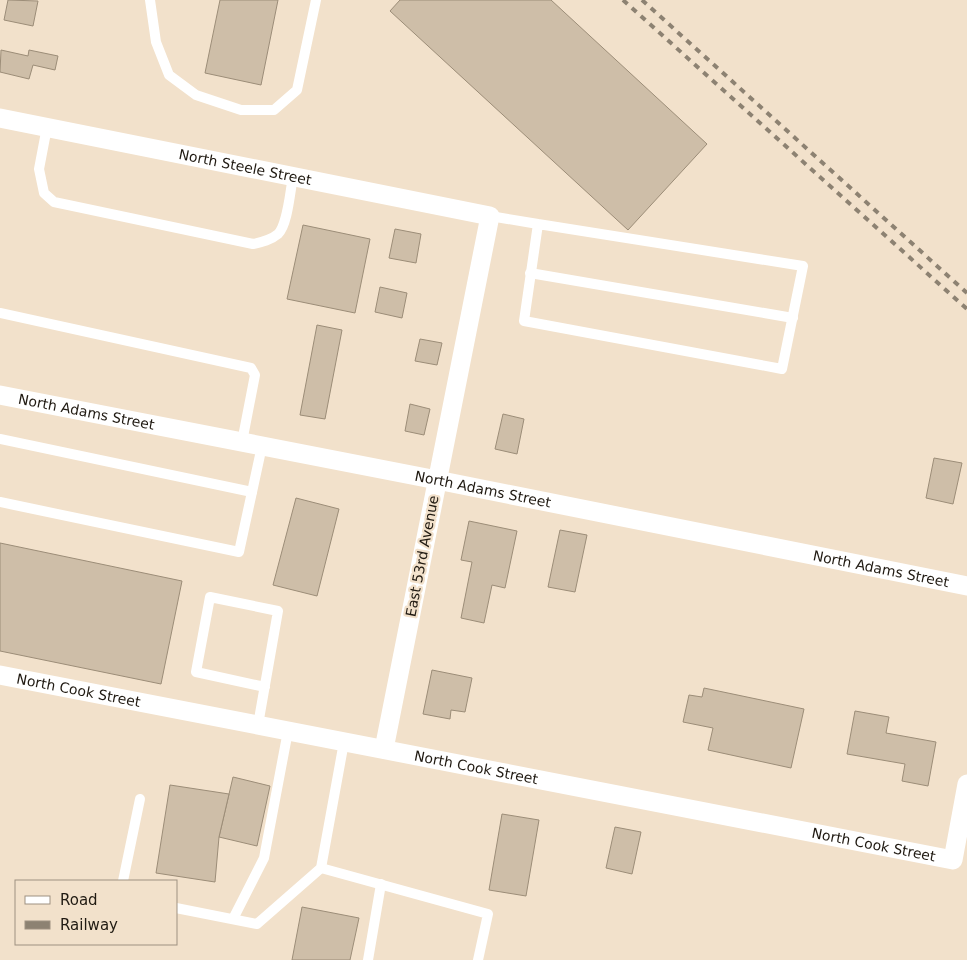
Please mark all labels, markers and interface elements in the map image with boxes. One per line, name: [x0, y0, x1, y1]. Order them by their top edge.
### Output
street label: North Steele Street: [177, 146, 313, 188]
street label: North Adams Street: [17, 391, 156, 433]
street label: North Adams Street: [413, 468, 553, 511]
street label: East 53rd Avenue: [402, 494, 442, 618]
street label: North Adams Street: [812, 547, 951, 590]
street label: North Cook Street: [15, 670, 142, 710]
street label: North Cook Street: [413, 748, 540, 787]
street label: North Cook Street: [810, 825, 937, 865]
legend: [15, 880, 178, 945]
text: Road: [60, 891, 98, 909]
text: Railway: [60, 916, 118, 934]

